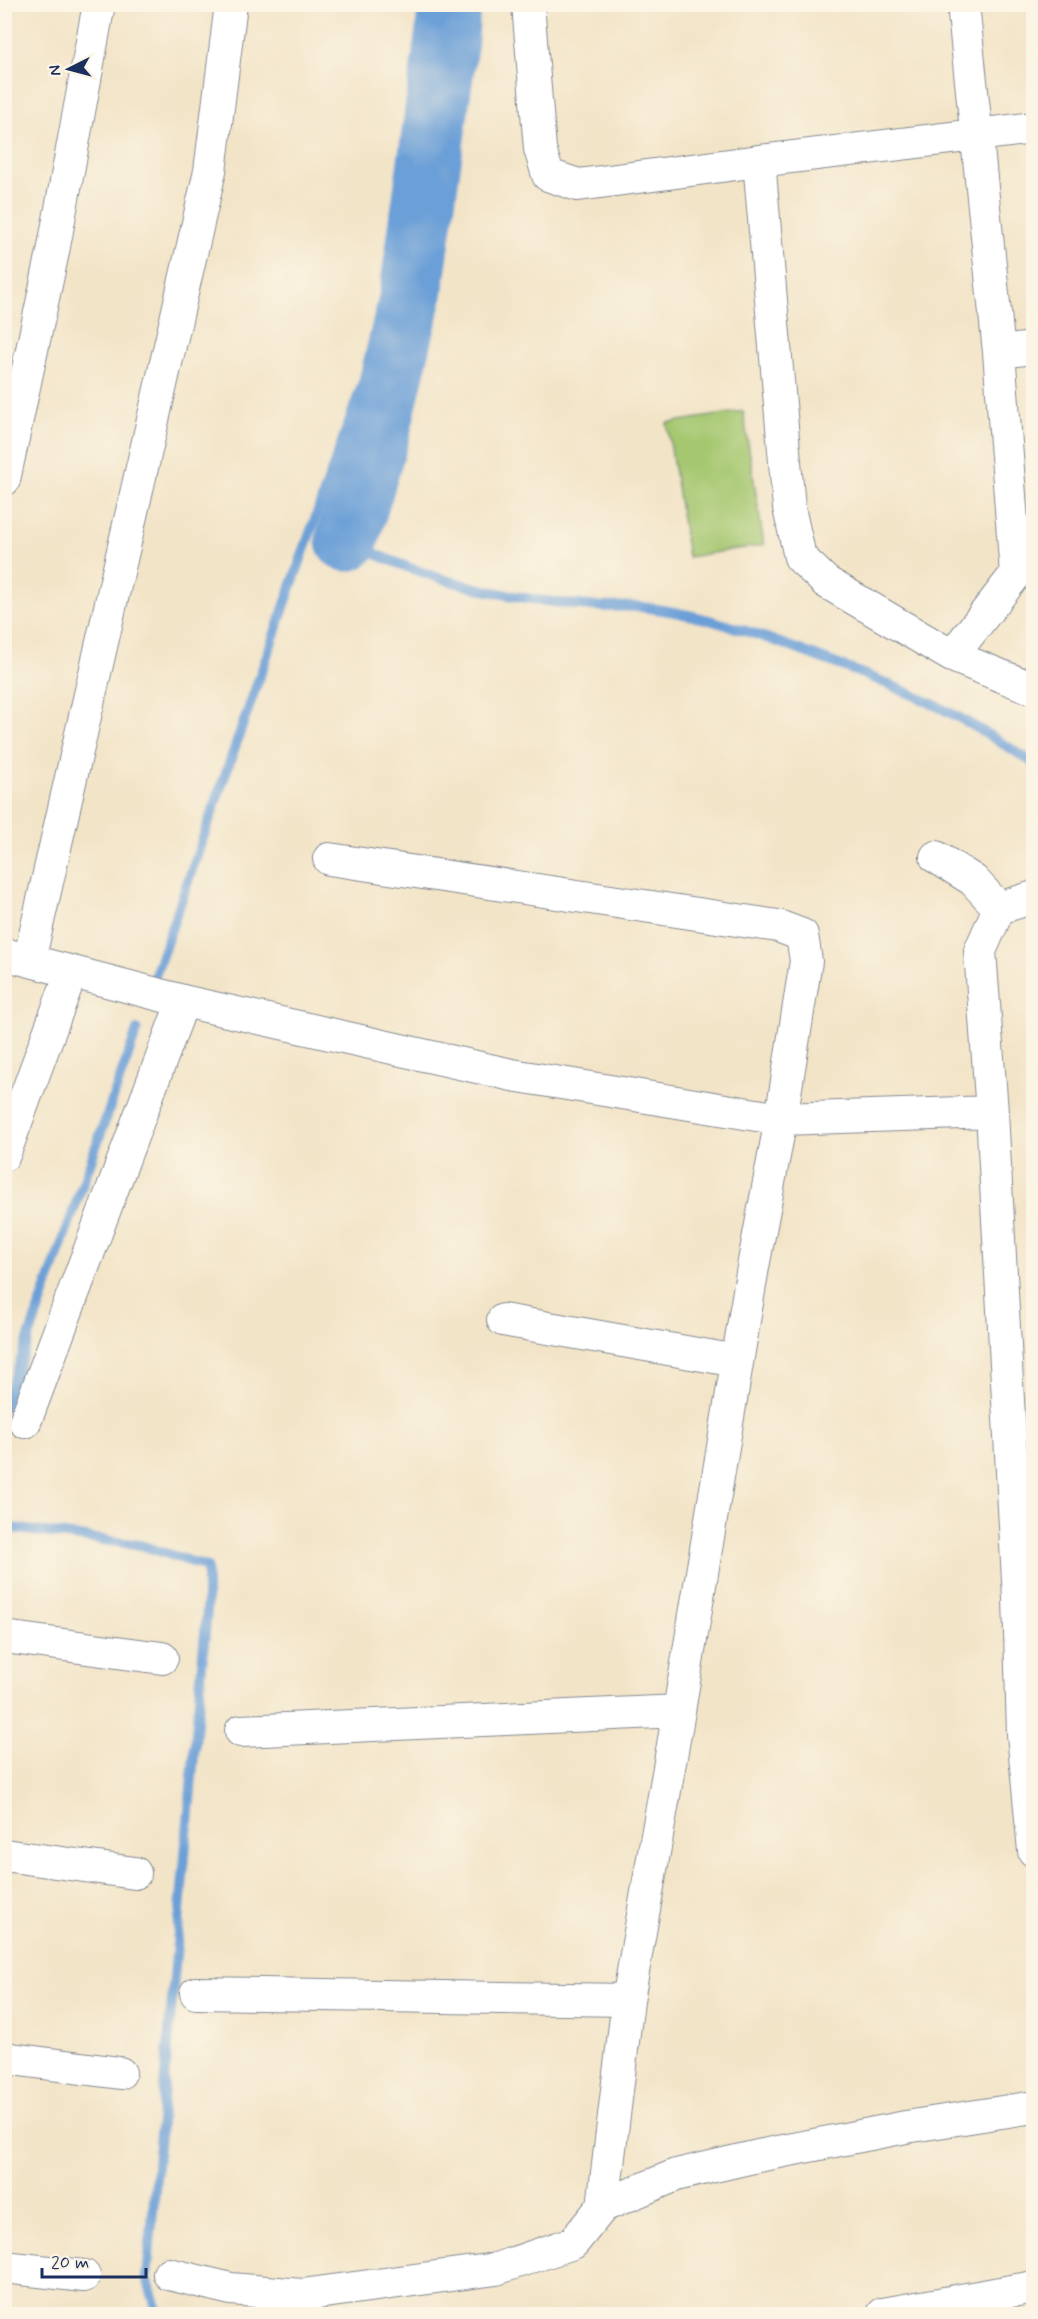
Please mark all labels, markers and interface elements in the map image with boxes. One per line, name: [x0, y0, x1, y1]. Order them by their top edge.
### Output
north arrow: [39, 39, 99, 99]
text: N: [45, 64, 67, 77]
scale bar: [42, 2241, 146, 2279]
text: 20 m: [51, 2251, 89, 2275]

